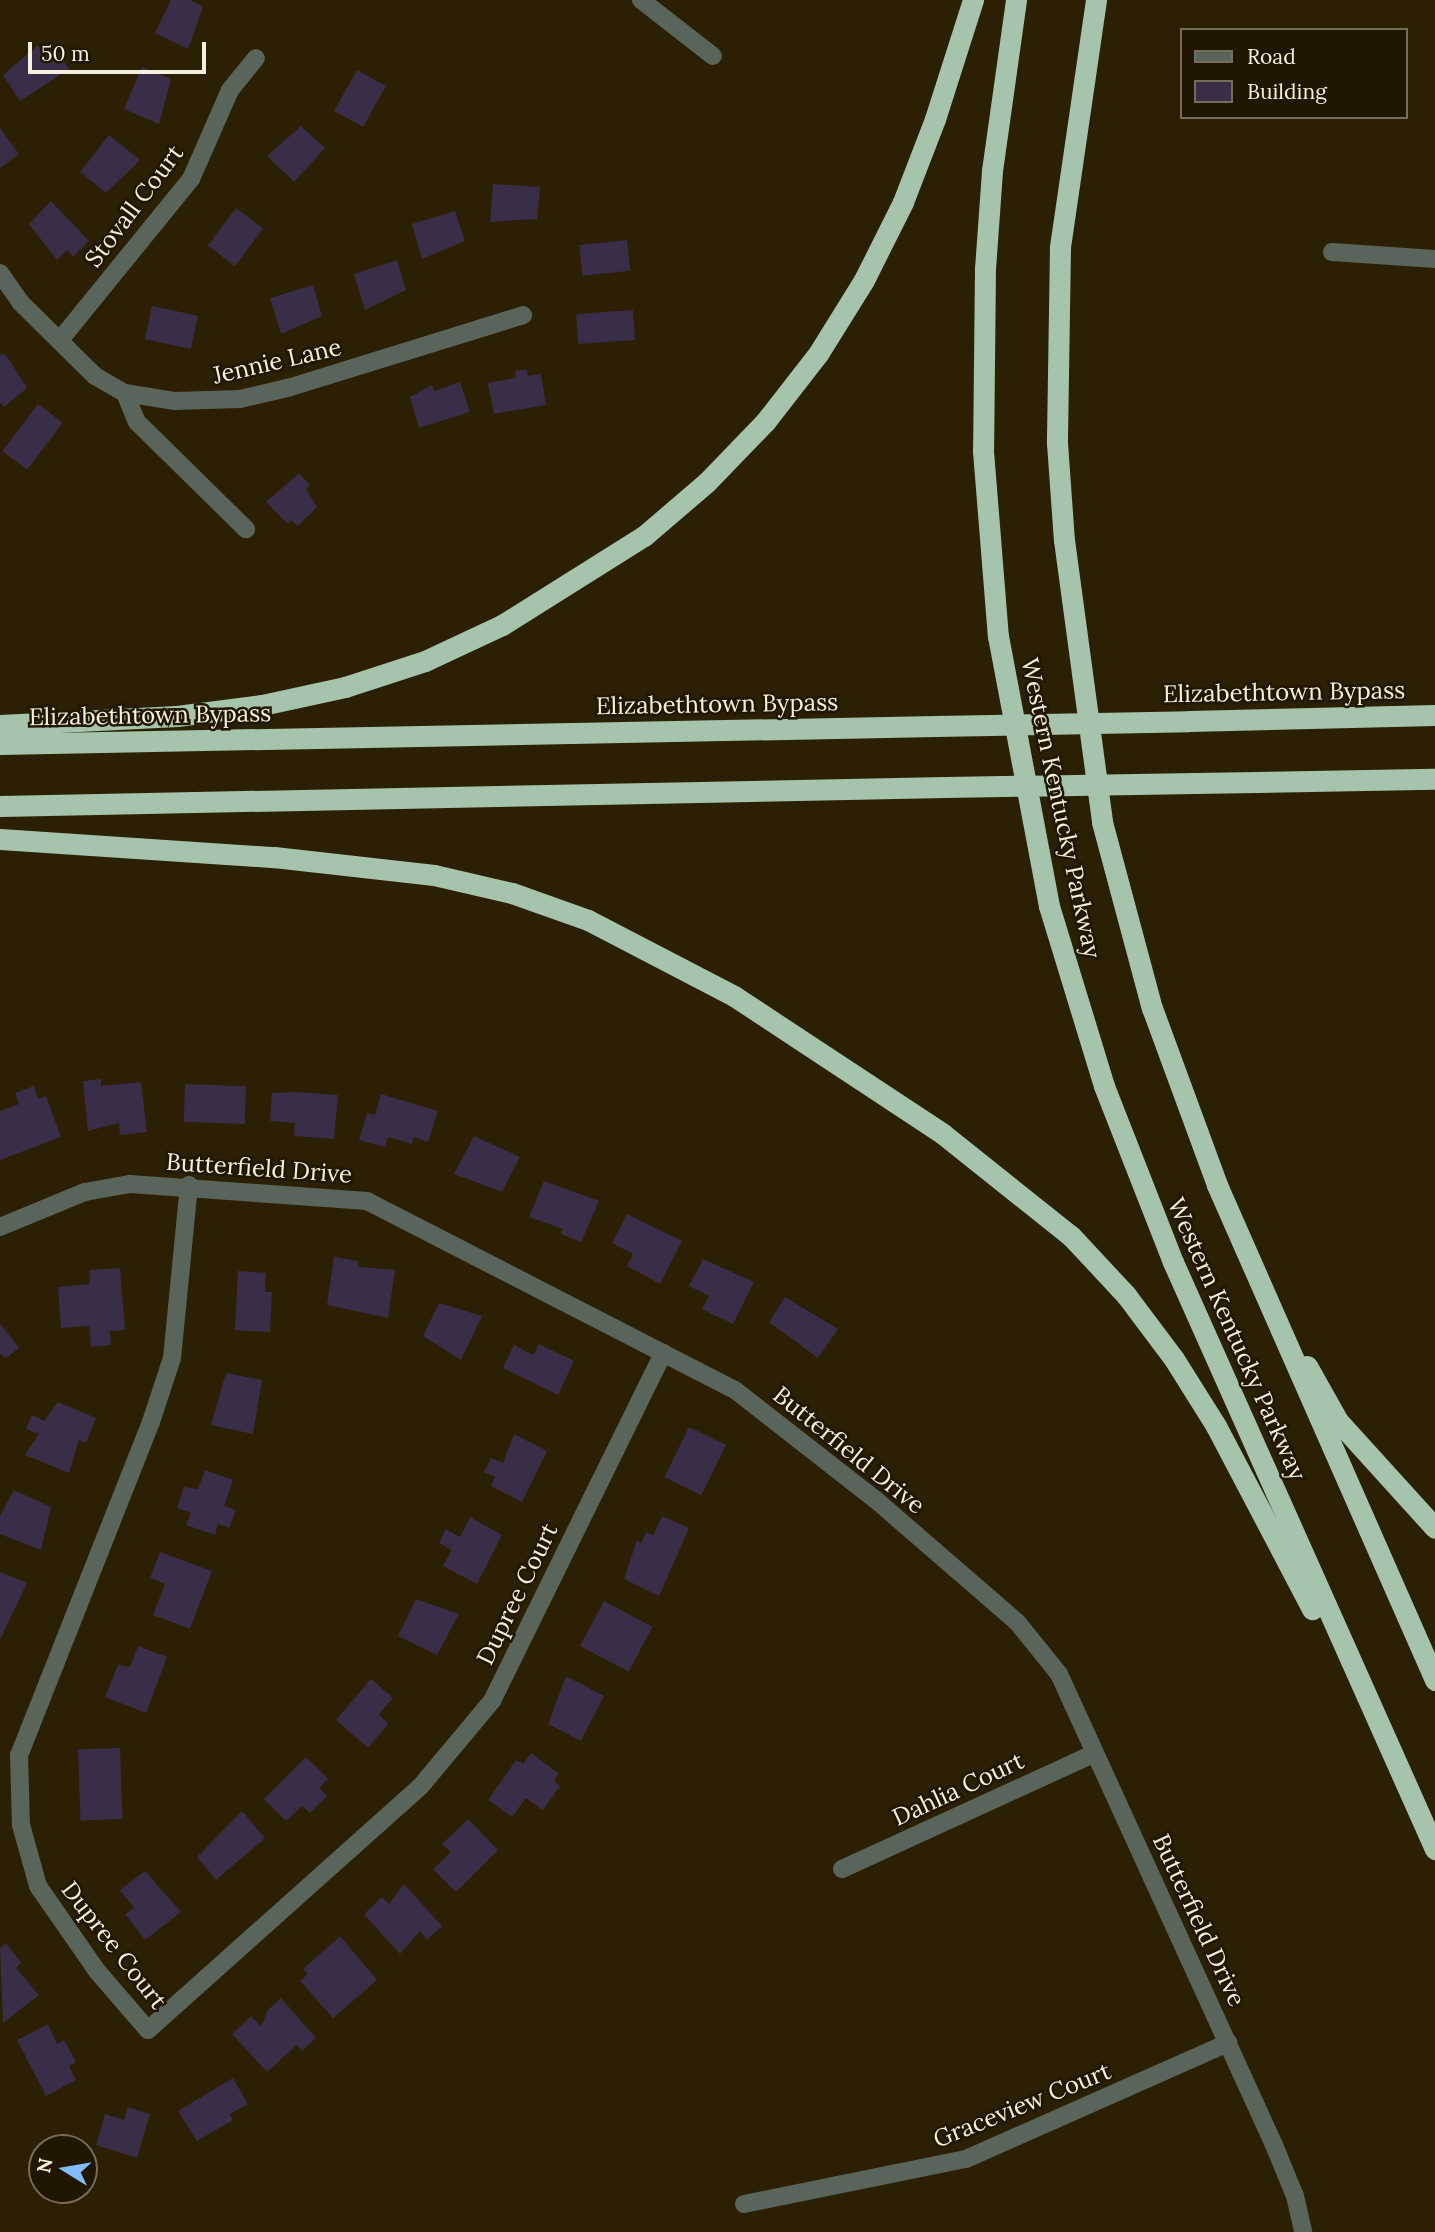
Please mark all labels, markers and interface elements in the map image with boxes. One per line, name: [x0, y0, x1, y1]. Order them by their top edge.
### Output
scale bar: [32, 28, 210, 72]
legend: [1180, 28, 1407, 119]
text: 50 m: [41, 40, 90, 67]
text: Road: [1247, 43, 1296, 70]
text: Building: [1247, 78, 1327, 105]
street label: Stovall Court: [79, 139, 189, 273]
street label: Jennie Lane: [210, 332, 344, 390]
street label: Western Kentucky Parkway: [1015, 655, 1107, 961]
street label: Elizabethtown Bypass: [1163, 675, 1405, 709]
street label: Elizabethtown Bypass: [596, 687, 838, 721]
street label: Elizabethtown Bypass: [29, 698, 271, 732]
street label: Butterfield Drive: [165, 1147, 353, 1189]
street label: Western Kentucky Parkway: [1162, 1193, 1312, 1485]
street label: Butterfield Drive: [767, 1380, 931, 1520]
street label: Dupree Court: [470, 1518, 564, 1670]
street label: Dahlia Court: [888, 1746, 1028, 1832]
street label: Butterfield Drive: [1147, 1829, 1251, 2011]
street label: Dupree Court: [55, 1875, 173, 2015]
street label: Graceview Court: [929, 2056, 1115, 2154]
north arrow: [28, 2134, 98, 2204]
text: N: [31, 2156, 58, 2175]

